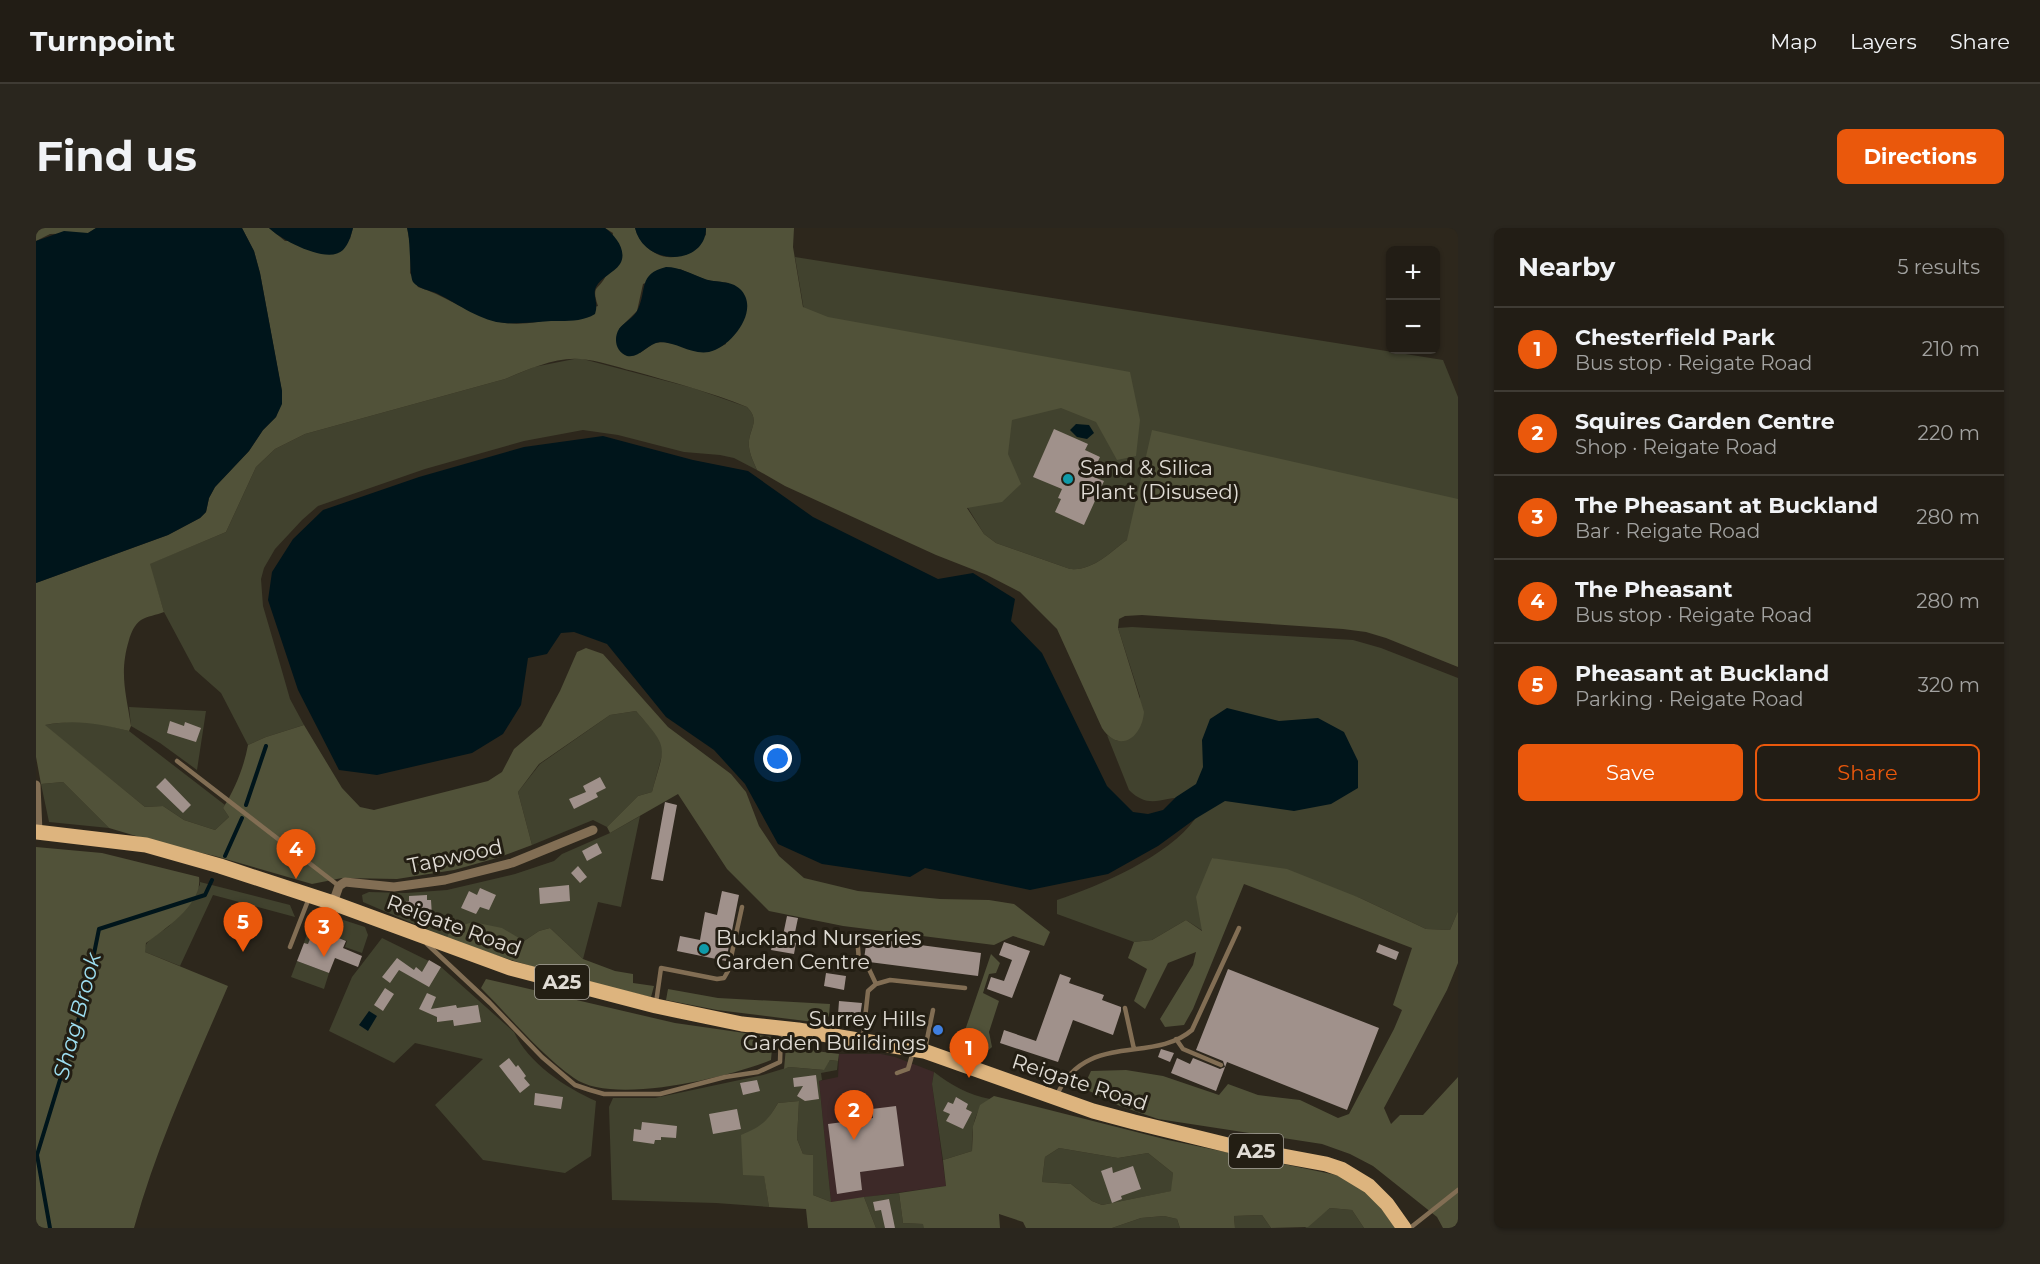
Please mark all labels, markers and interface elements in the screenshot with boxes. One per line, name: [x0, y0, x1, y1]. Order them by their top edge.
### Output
text: Turnpoint: [30, 24, 175, 58]
text: Map: [1770, 29, 1817, 54]
text: Layers: [1850, 29, 1917, 54]
text: Share: [1950, 29, 2010, 54]
button: Directions: [1837, 129, 2004, 184]
text: Find us: [36, 130, 197, 182]
map controls: [1386, 246, 1440, 354]
button: +: [1386, 246, 1440, 300]
text: Nearby: [1518, 251, 1615, 283]
text: 5 results: [1897, 255, 1980, 279]
button: −: [1386, 300, 1440, 354]
text: Chesterfield Park: [1575, 324, 1775, 351]
text: 1: [1534, 337, 1541, 361]
text: 210 m: [1922, 337, 1980, 361]
text: Bus stop · Reigate Road: [1575, 351, 1812, 375]
text: Squires Garden Centre: [1575, 408, 1835, 435]
text: 2: [1532, 421, 1543, 445]
text: 220 m: [1918, 421, 1980, 445]
text: Shop · Reigate Road: [1575, 435, 1777, 459]
place label: Sand & Silica Plant (Disused): [1080, 455, 1240, 504]
marker: Sand & Silica Plant (Disused): [1061, 472, 1075, 486]
text: The Pheasant at Buckland: [1575, 492, 1878, 519]
text: 3: [1532, 505, 1543, 529]
text: 280 m: [1916, 505, 1980, 529]
text: Bar · Reigate Road: [1575, 519, 1760, 543]
text: The Pheasant: [1575, 576, 1733, 603]
text: 4: [1531, 589, 1544, 613]
text: 280 m: [1916, 589, 1980, 613]
text: Bus stop · Reigate Road: [1575, 603, 1812, 627]
text: Pheasant at Buckland: [1575, 660, 1829, 687]
text: 5: [1532, 673, 1543, 697]
text: 320 m: [1918, 673, 1980, 697]
text: Parking · Reigate Road: [1575, 687, 1804, 711]
your location: [763, 744, 792, 773]
button: Save: [1518, 744, 1743, 801]
button: Share: [1755, 744, 1980, 801]
pin: 4: [276, 830, 316, 879]
street label: Tapwood: [405, 834, 505, 878]
street label: Reigate Road: [383, 889, 525, 961]
pin: 5: [224, 902, 262, 952]
pin: 3: [304, 908, 344, 957]
place label: Buckland Nurseries Garden Centre: [716, 925, 921, 974]
marker: Buckland Nurseries Garden Centre: [697, 942, 711, 956]
water label: Shag Brook: [47, 949, 107, 1082]
road number: A25: [535, 965, 589, 999]
place label: Surrey Hills Garden Buildings: [743, 1006, 926, 1055]
marker: Surrey Hills Garden Buildings: [931, 1023, 945, 1037]
pin: 1: [950, 1028, 988, 1078]
street label: Reigate Road: [1009, 1048, 1151, 1116]
pin: 2: [834, 1090, 874, 1140]
road number: A25: [1229, 1134, 1283, 1168]

